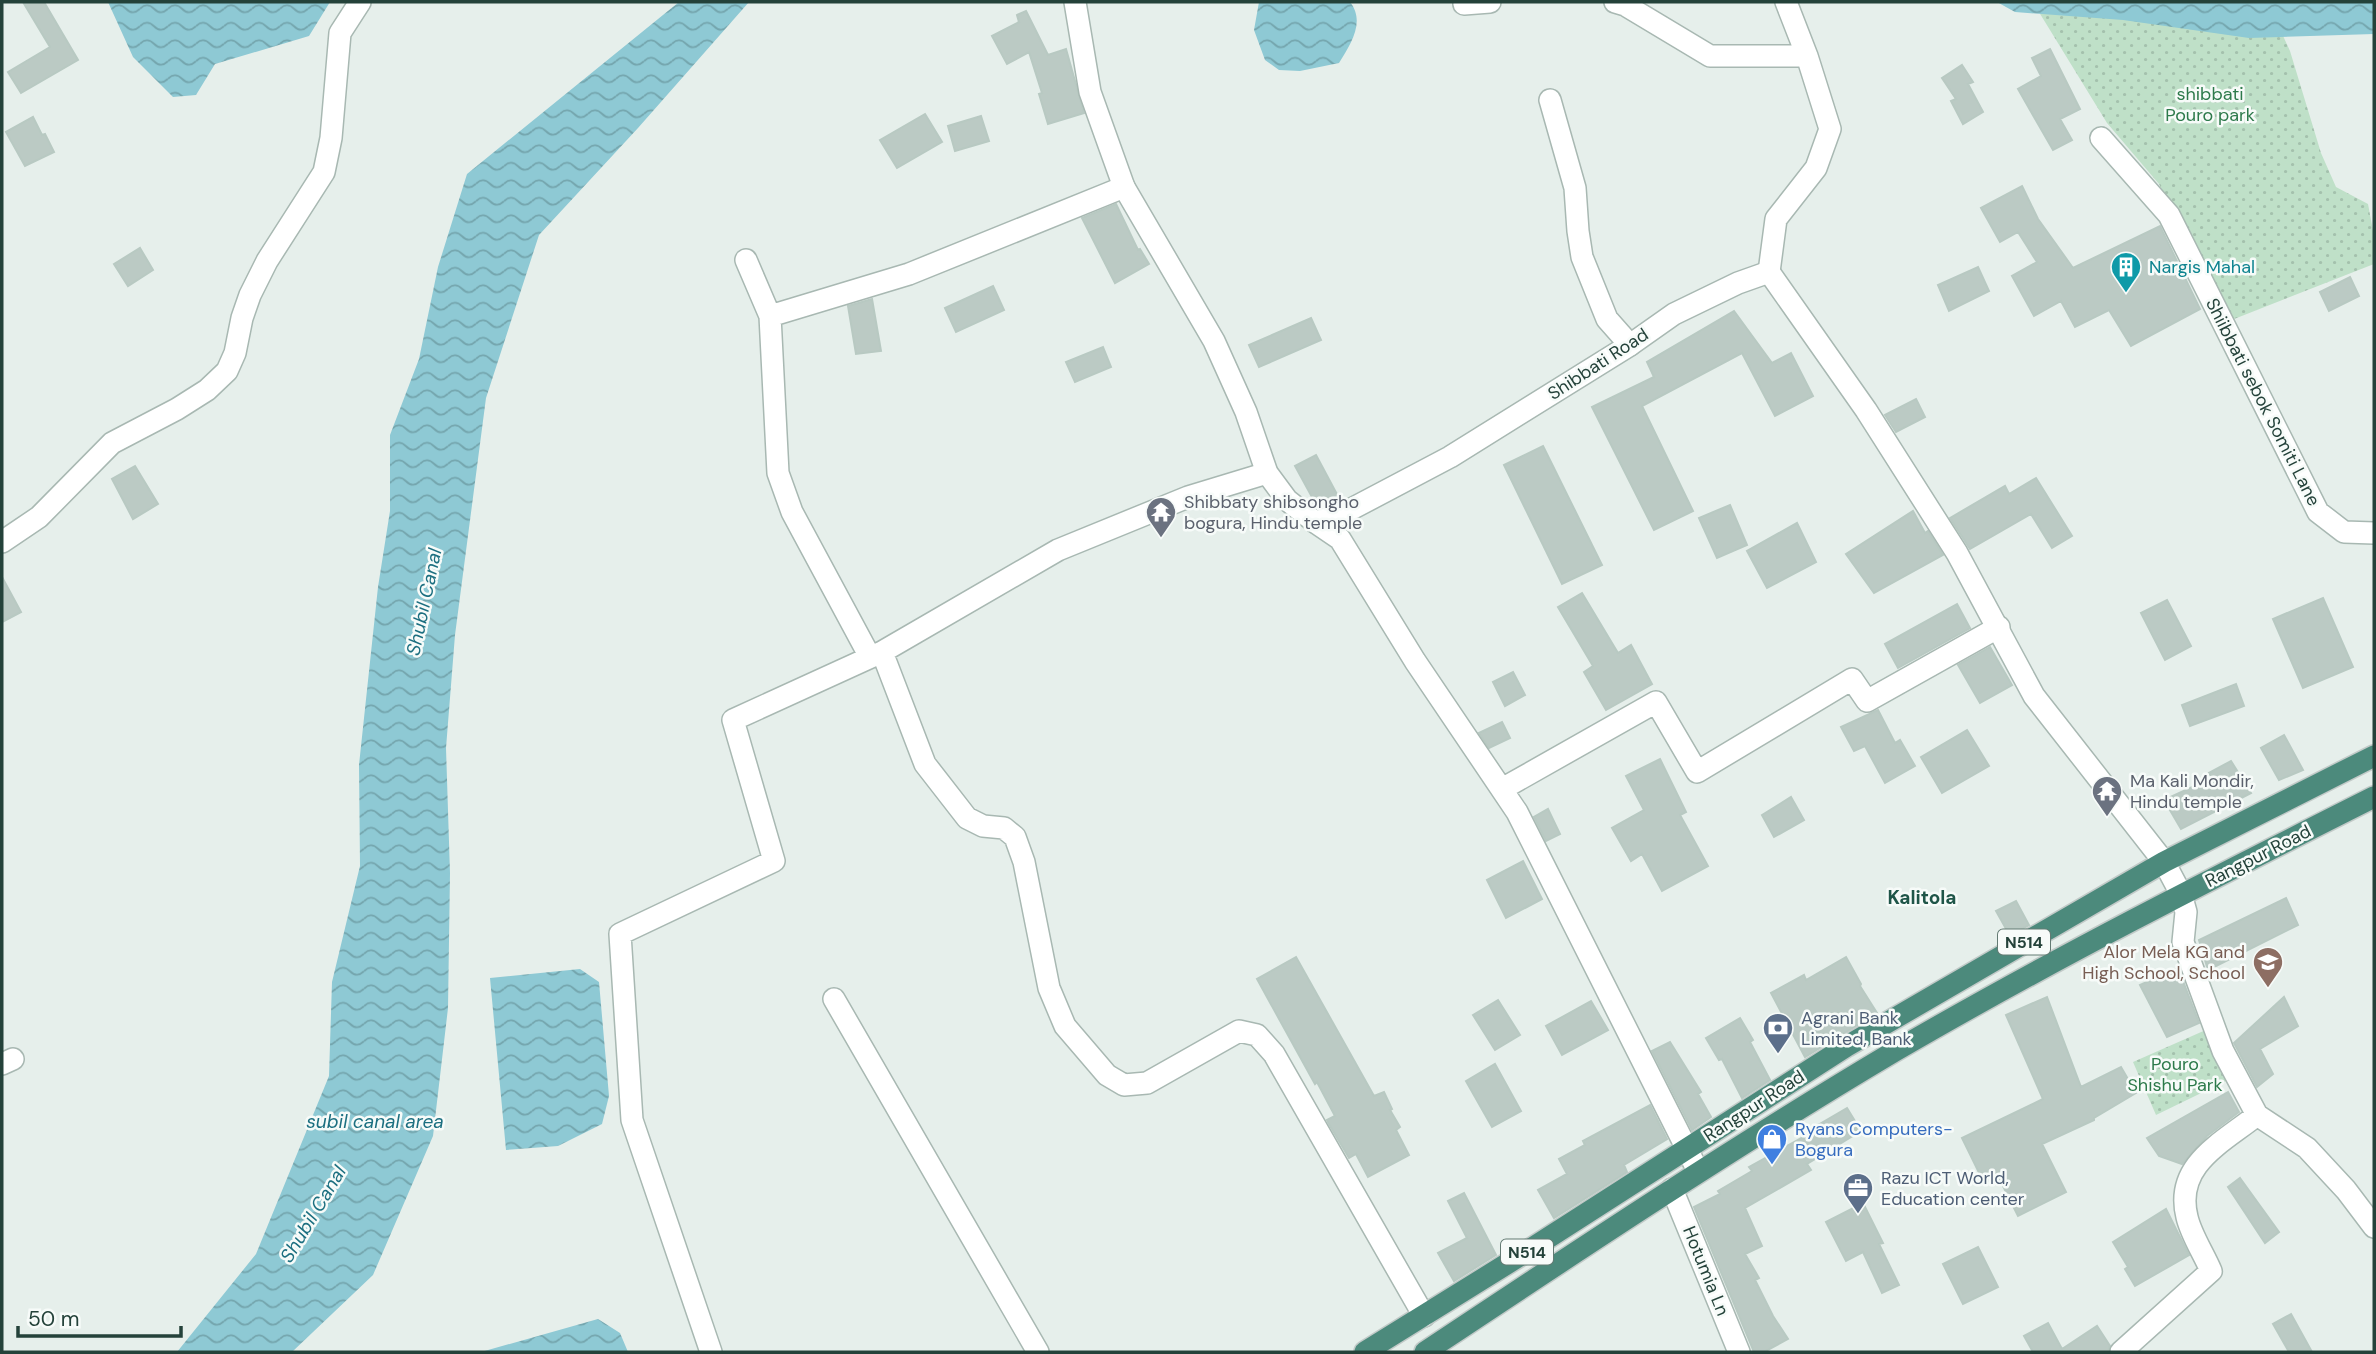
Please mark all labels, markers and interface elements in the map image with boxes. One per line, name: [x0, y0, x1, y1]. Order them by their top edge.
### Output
park label: shibbati Pouro park: [2165, 82, 2255, 127]
building icon: Nargis Mahal: [2109, 250, 2143, 294]
place label: Nargis Mahal: [2149, 255, 2255, 279]
street label: Shiibbati sebok Somiti Lane: [2200, 294, 2326, 510]
street label: Shibbati Road: [1543, 323, 1653, 405]
place label: Shibbaty shibsongho bogura, Hindu temple: [1184, 490, 1362, 535]
temple icon: Shibbaty shibsongho bogura, Hindu temple: [1144, 495, 1178, 539]
water label: Shubil Canal: [400, 545, 448, 658]
place label: Ma Kali Mondir, Hindu temple: [2130, 769, 2254, 814]
temple icon: Ma Kali Mondir, Hindu temple: [2090, 774, 2124, 818]
street label: Rangpur Road: [2201, 819, 2315, 893]
district label: Kalitola: [1888, 885, 1956, 910]
road number: N514: [1998, 930, 2050, 954]
place label: Alor Mela KG and High School, School: [2082, 940, 2245, 985]
school or university icon: Alor Mela KG and High School, School: [2251, 945, 2285, 989]
place label: Agrani Bank Limited, Bank: [1801, 1006, 1912, 1051]
bank icon: Agrani Bank Limited, Bank: [1761, 1011, 1795, 1055]
park label: Pouro Shishu Park: [2127, 1052, 2223, 1097]
street label: Rangpur Road: [1699, 1064, 1809, 1148]
water label: subil canal area: [306, 1109, 444, 1134]
place label: Ryans Computers- Bogura: [1795, 1117, 1953, 1162]
shop icon: Ryans Computers- Bogura: [1755, 1122, 1789, 1166]
water label: Shubil Canal: [274, 1160, 352, 1267]
place label: Razu ICT World, Education center: [1881, 1166, 2025, 1211]
office icon: Razu ICT World, Education center: [1841, 1171, 1875, 1215]
street label: Hotumia Ln: [1677, 1223, 1735, 1319]
road number: N514: [1501, 1240, 1553, 1264]
scale bar: [18, 1294, 180, 1338]
text: 50 m: [28, 1305, 79, 1333]

